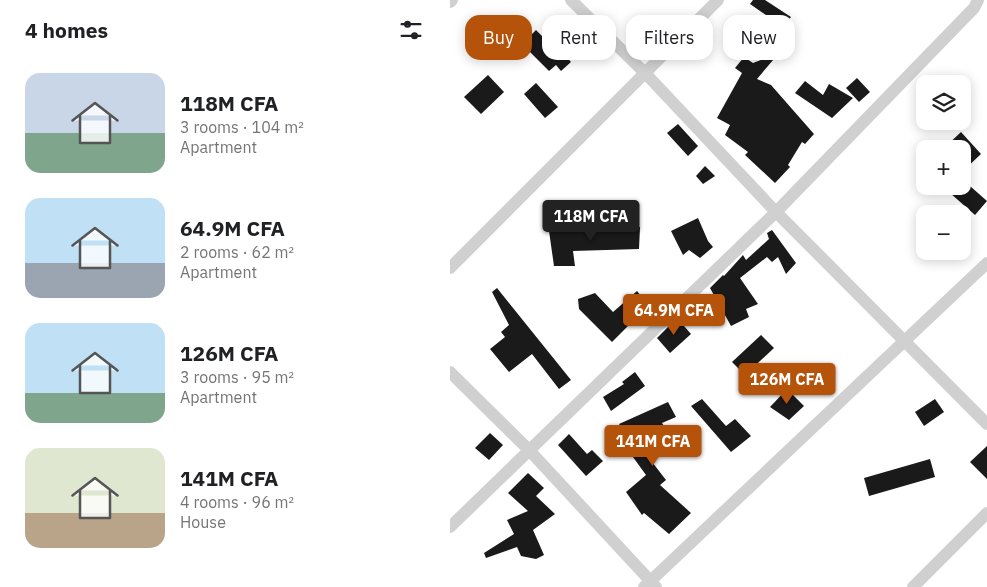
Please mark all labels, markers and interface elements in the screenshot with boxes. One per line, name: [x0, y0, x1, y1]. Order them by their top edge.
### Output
chip: Buy: [465, 15, 532, 60]
chip: Rent: [542, 15, 616, 60]
chip: Filters: [626, 15, 713, 60]
chip: New: [723, 15, 795, 60]
text: 4 homes: [25, 16, 108, 44]
icon: filters: [397, 16, 425, 44]
map controls: [916, 75, 971, 260]
button: layers: [916, 75, 971, 130]
text: 118M CFA: [180, 89, 278, 117]
icon: home: [65, 93, 125, 153]
text: 3 rooms · 104 m²: [180, 117, 304, 137]
text: Apartment: [180, 137, 257, 157]
button: +: [916, 140, 971, 195]
pin: 118M CFA: [539, 200, 643, 242]
button: −: [916, 205, 971, 260]
text: 118M CFA: [553, 206, 629, 226]
text: 64.9M CFA: [180, 214, 285, 242]
icon: home: [65, 218, 125, 278]
text: 2 rooms · 62 m²: [180, 242, 294, 262]
text: Apartment: [180, 262, 257, 282]
pin: 64.9M CFA: [617, 294, 731, 336]
text: 64.9M CFA: [634, 300, 714, 320]
text: 126M CFA: [180, 339, 278, 367]
icon: home: [65, 343, 125, 403]
pin: 126M CFA: [735, 362, 839, 405]
text: 3 rooms · 95 m²: [180, 367, 294, 387]
text: 126M CFA: [749, 369, 825, 389]
text: Apartment: [180, 387, 257, 407]
pin: 141M CFA: [601, 424, 705, 467]
text: 141M CFA: [615, 431, 691, 451]
text: 141M CFA: [180, 464, 278, 492]
icon: home: [65, 468, 125, 528]
text: 4 rooms · 96 m²: [180, 492, 294, 512]
text: House: [180, 512, 226, 532]

